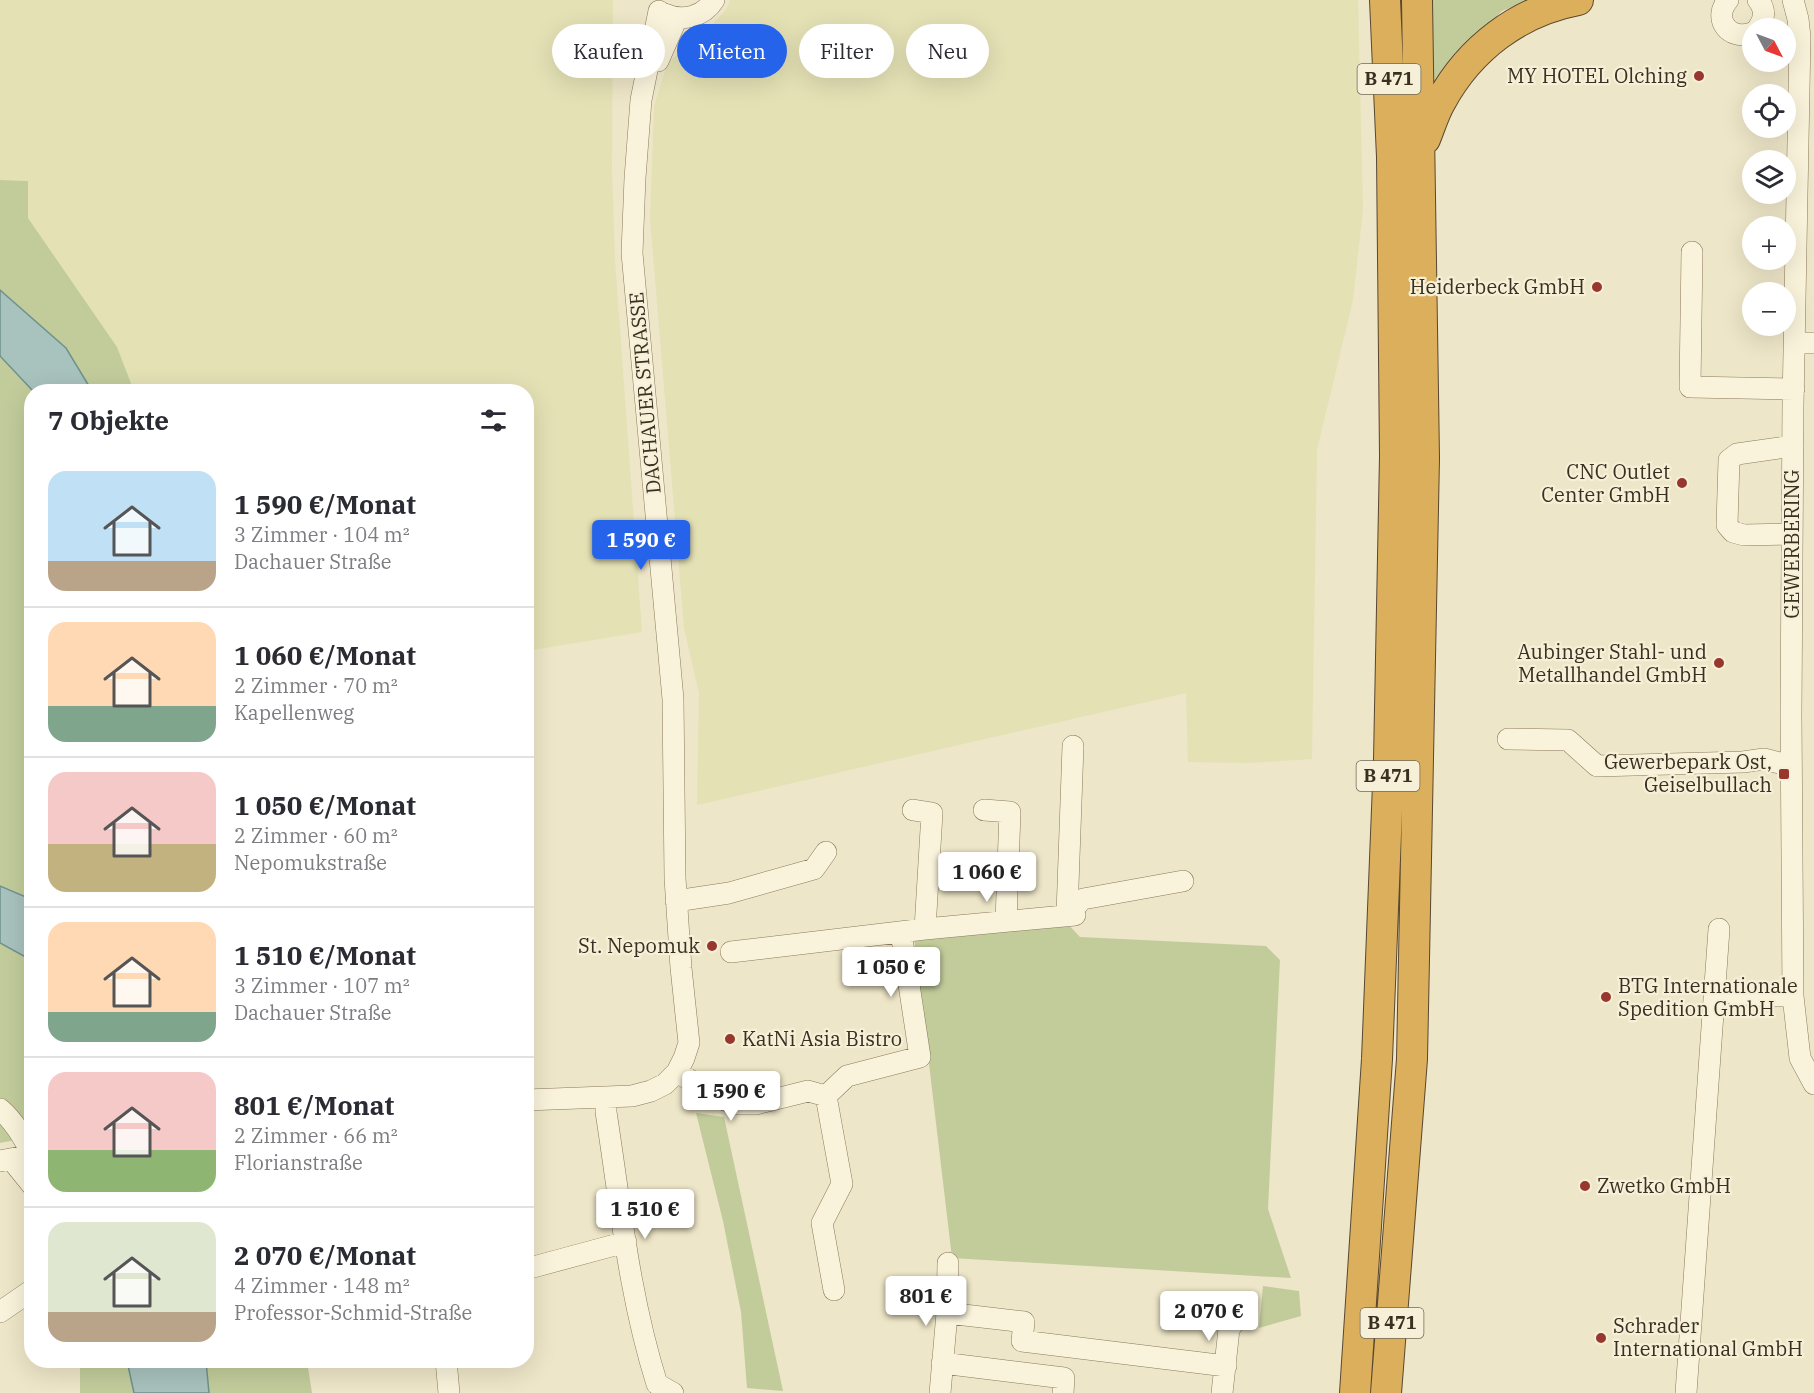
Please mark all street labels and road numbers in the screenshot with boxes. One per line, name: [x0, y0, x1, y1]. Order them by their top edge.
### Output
road number: B 471: [1358, 64, 1420, 94]
street label: DACHAUER STRASSE: [622, 291, 667, 495]
street label: GEWERBERING: [1778, 469, 1805, 619]
road number: B 471: [1356, 761, 1420, 791]
road number: B 471: [1360, 1308, 1424, 1338]

